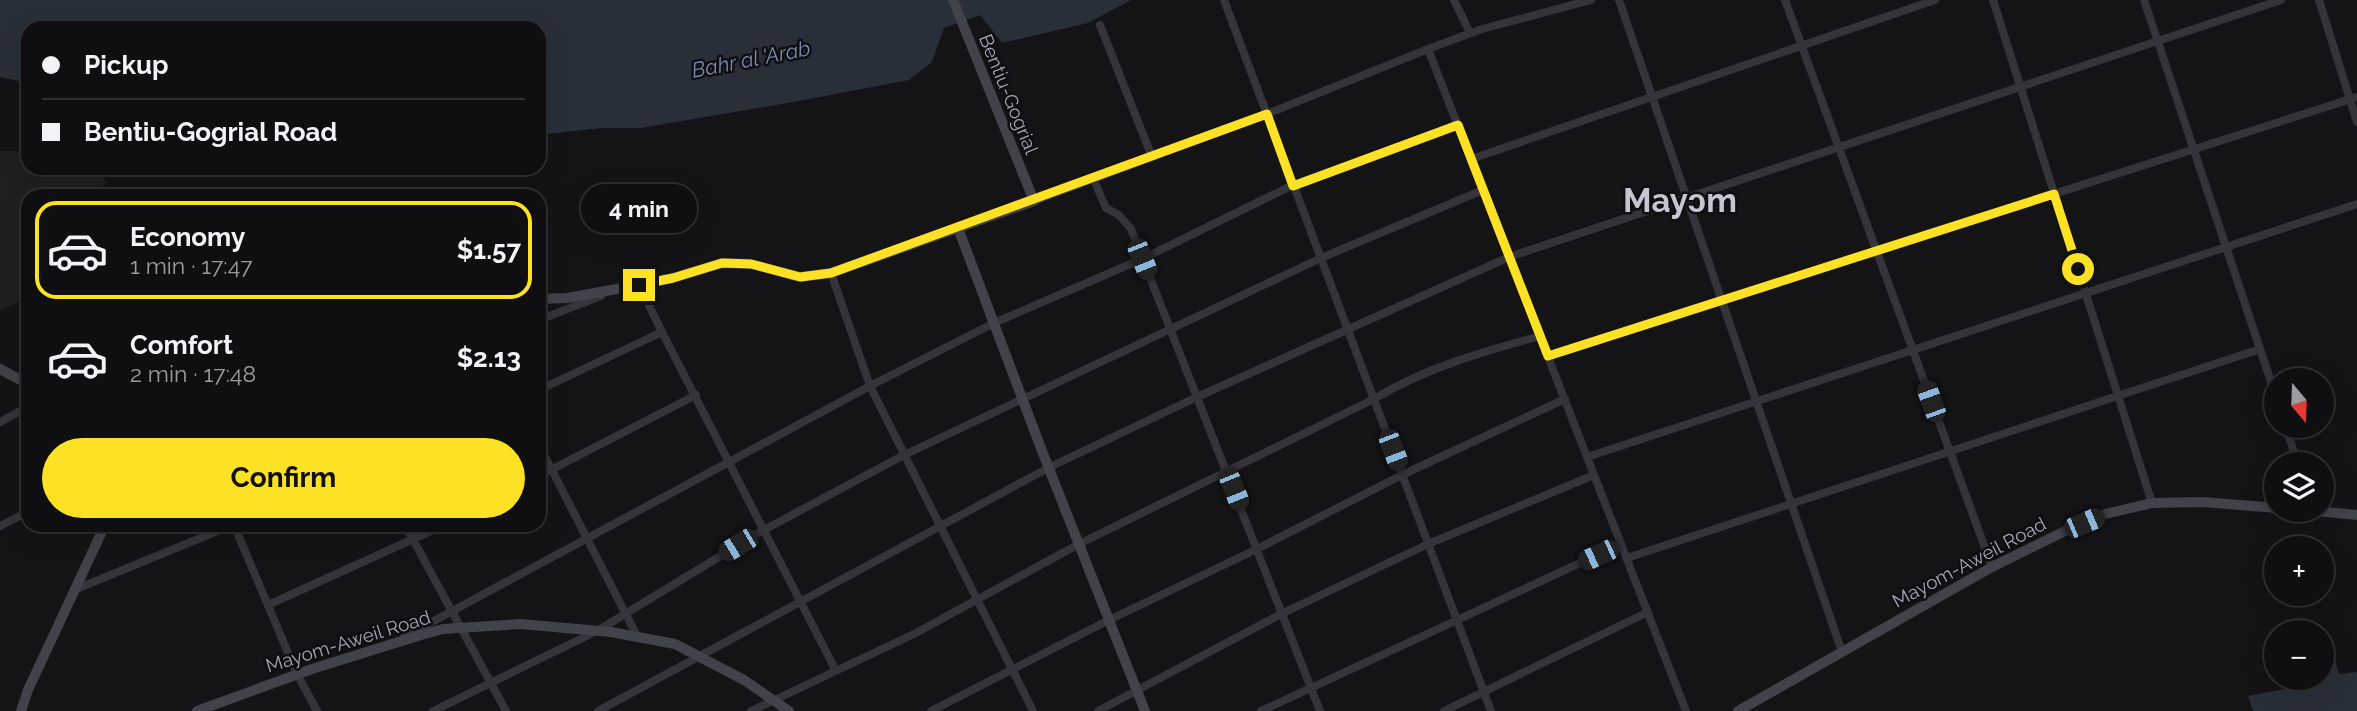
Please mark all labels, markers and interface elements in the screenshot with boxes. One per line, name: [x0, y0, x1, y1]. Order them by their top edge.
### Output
street label: Bentiu-Gogrial: [975, 31, 1043, 158]
water label: Bahr al 'Arab: [690, 35, 812, 83]
text: Pickup: [84, 50, 169, 80]
text: Bentiu-Gogrial Road: [84, 117, 337, 147]
district label: Mayɔm: [1623, 181, 1737, 220]
callout: 4 min: [581, 184, 697, 232]
text: 4 min: [609, 195, 669, 222]
icon: car: [46, 219, 109, 282]
text: Economy: [130, 222, 245, 252]
text: $1.57: [457, 235, 521, 265]
car: [1125, 236, 1160, 282]
text: 1 min · 17:47: [130, 252, 252, 279]
route start: [2062, 253, 2094, 285]
route end: [623, 269, 655, 301]
icon: car: [46, 327, 109, 390]
text: Comfort: [130, 330, 233, 360]
text: $2.13: [457, 343, 521, 373]
text: 2 min · 17:48: [130, 360, 256, 387]
north arrow: [2264, 368, 2334, 438]
map controls: [2264, 368, 2334, 690]
car: [1914, 378, 1949, 424]
car: [1376, 427, 1411, 473]
button: Confirm: [42, 438, 525, 518]
button: layers: [2264, 452, 2334, 522]
car: [1217, 467, 1252, 513]
car: [2061, 505, 2108, 541]
street label: Mayom-Aweil Road: [1888, 512, 2050, 612]
car: [715, 525, 762, 565]
button: +: [2264, 536, 2334, 606]
car: [1575, 537, 1622, 573]
street label: Mayom-Aweil Road: [263, 606, 433, 676]
button: −: [2264, 620, 2334, 690]

